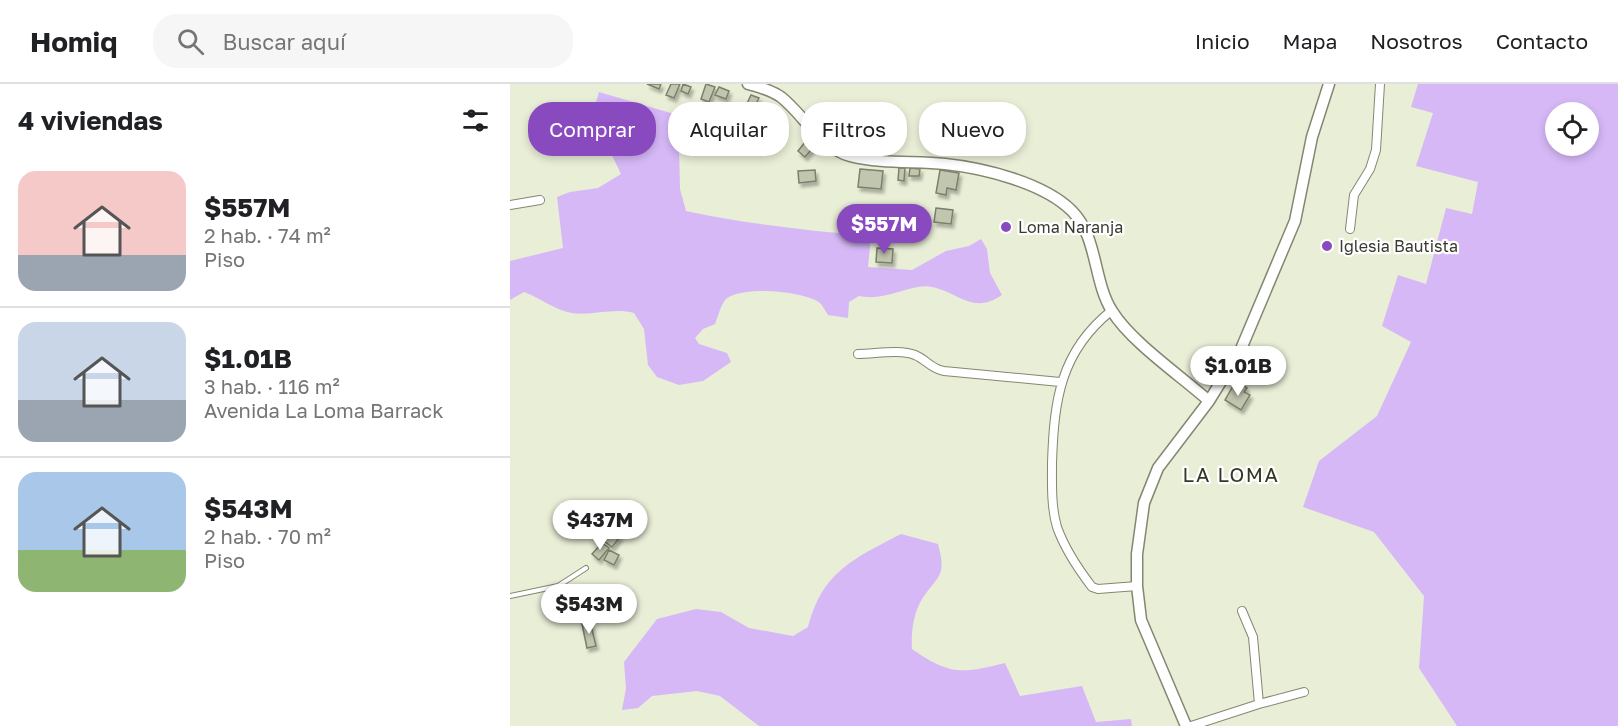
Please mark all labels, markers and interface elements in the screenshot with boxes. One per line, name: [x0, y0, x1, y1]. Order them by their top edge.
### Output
search box: [153, 14, 573, 68]
text: Homiq: [30, 25, 117, 58]
icon: search: [174, 25, 207, 58]
text: Buscar aquí: [222, 28, 346, 55]
text: Inicio: [1195, 28, 1250, 54]
text: Mapa: [1283, 28, 1337, 54]
text: Nosotros: [1370, 28, 1463, 54]
text: Contacto: [1496, 28, 1588, 54]
chip: Comprar: [528, 102, 656, 156]
chip: Alquilar: [668, 102, 789, 156]
chip: Filtros: [801, 102, 907, 156]
chip: Nuevo: [919, 102, 1026, 156]
map controls: [1545, 102, 1599, 156]
button: locate: [1545, 102, 1599, 156]
icon: filters: [459, 104, 492, 137]
text: 4 viviendas: [18, 105, 163, 136]
text: $557M: [204, 192, 290, 223]
icon: home: [66, 195, 138, 267]
pin: $557M: [842, 204, 926, 255]
text: $557M: [851, 211, 917, 235]
place label: Loma Naranja: [1018, 217, 1123, 237]
marker: Loma Naranja: [999, 220, 1013, 234]
text: 2 hab. · 74 m²: [204, 223, 331, 247]
place label: Iglesia Bautista: [1339, 236, 1458, 256]
marker: Iglesia Bautista: [1320, 239, 1334, 253]
text: Piso: [204, 247, 245, 271]
text: $1.01B: [204, 343, 292, 374]
icon: home: [66, 346, 138, 418]
pin: $1.01B: [1189, 346, 1287, 397]
text: $1.01B: [1204, 353, 1272, 377]
text: 3 hab. · 116 m²: [204, 374, 340, 398]
text: Avenida La Loma Barrack: [204, 398, 444, 422]
district label: LA LOMA: [1183, 462, 1279, 486]
text: $543M: [204, 493, 293, 524]
icon: home: [66, 496, 138, 568]
pin: $437M: [558, 500, 642, 551]
text: $437M: [567, 507, 633, 531]
text: 2 hab. · 70 m²: [204, 524, 331, 548]
text: Piso: [204, 548, 245, 572]
pin: $543M: [547, 584, 631, 635]
text: $543M: [555, 591, 623, 615]

